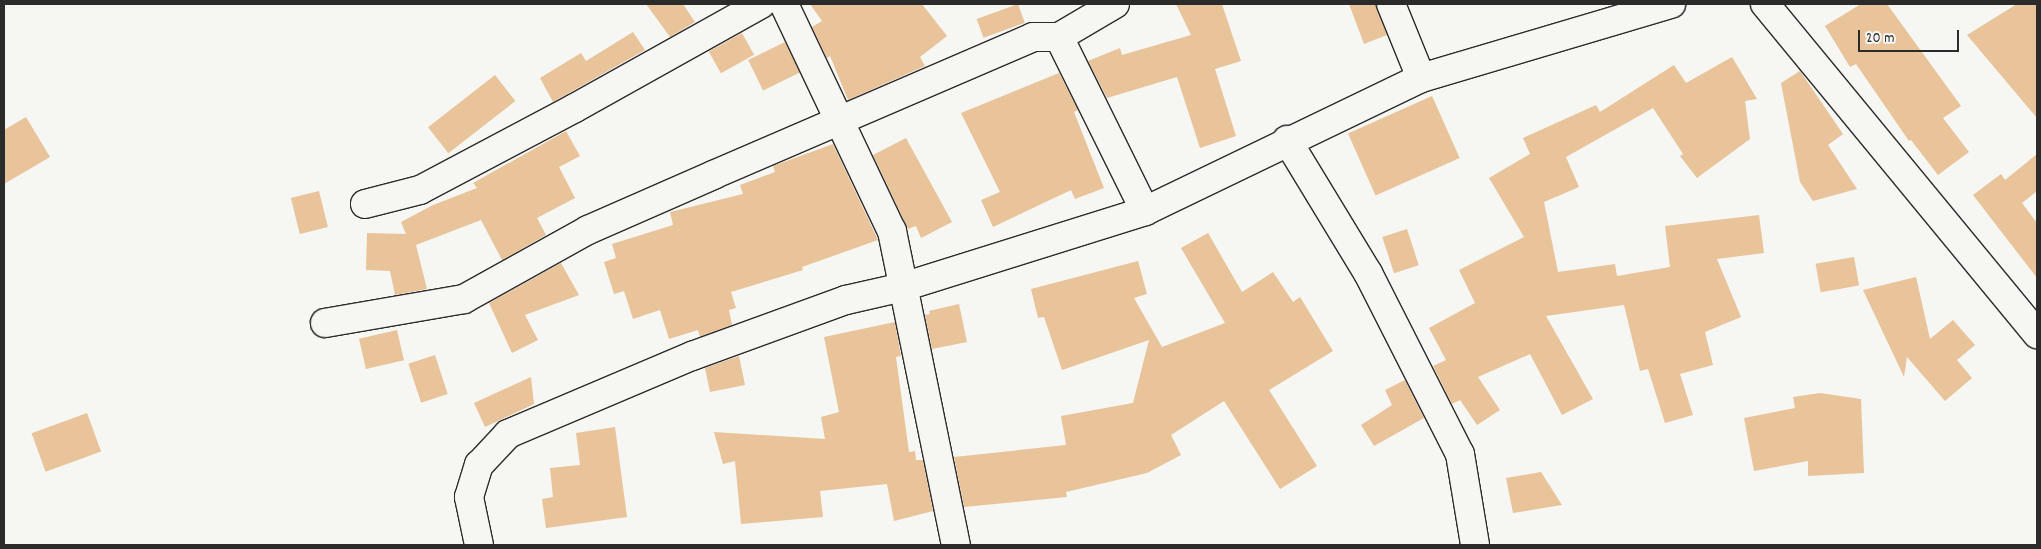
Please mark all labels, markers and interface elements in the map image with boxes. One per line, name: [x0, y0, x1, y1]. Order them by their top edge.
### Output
scale bar: [1861, 20, 1962, 52]
text: 20 m: [1866, 28, 1894, 50]

